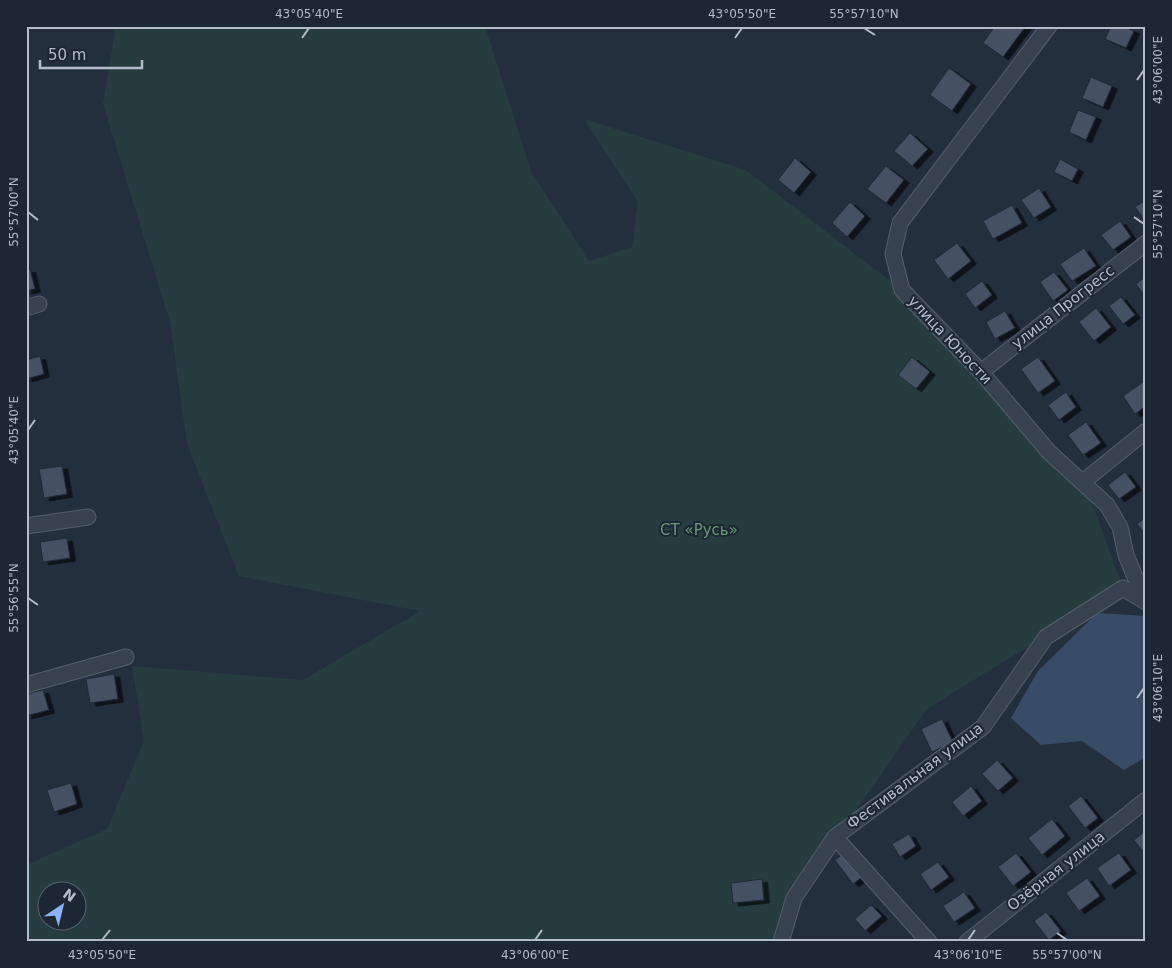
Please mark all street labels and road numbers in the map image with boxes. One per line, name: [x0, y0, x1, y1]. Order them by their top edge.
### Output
street label: улица Прогресс: [1008, 261, 1118, 353]
street label: улица Юности: [904, 292, 996, 388]
street label: Фестивальная улица: [843, 719, 987, 833]
street label: Озёрная улица: [1004, 827, 1108, 915]

